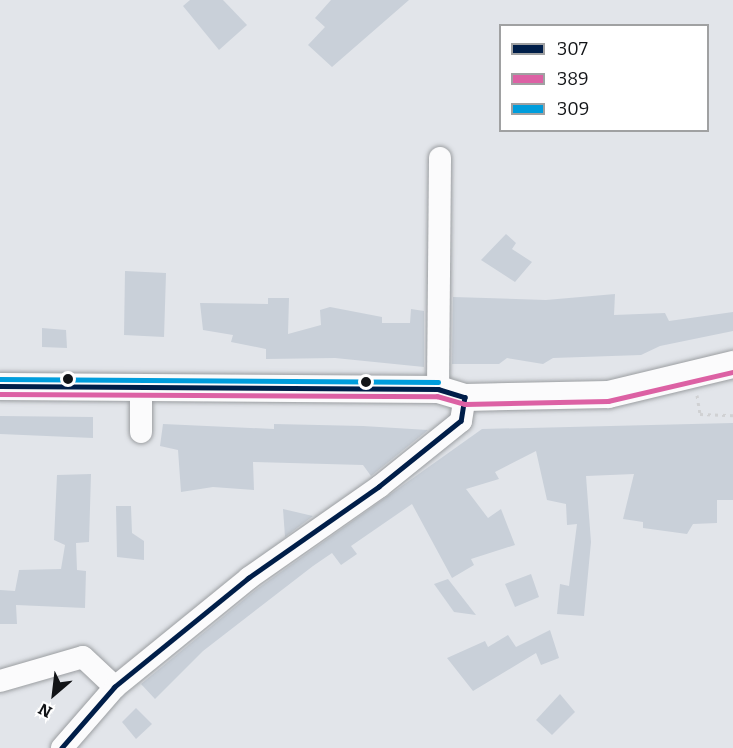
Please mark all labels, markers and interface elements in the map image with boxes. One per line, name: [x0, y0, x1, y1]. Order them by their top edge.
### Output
legend: [499, 24, 709, 132]
text: 307: [557, 38, 588, 60]
text: 389: [557, 68, 589, 90]
text: 309: [557, 98, 589, 120]
unlabelled marker: [62, 373, 74, 385]
unlabelled marker: [360, 376, 372, 388]
north arrow: [24, 664, 84, 724]
text: N: [35, 699, 55, 722]

